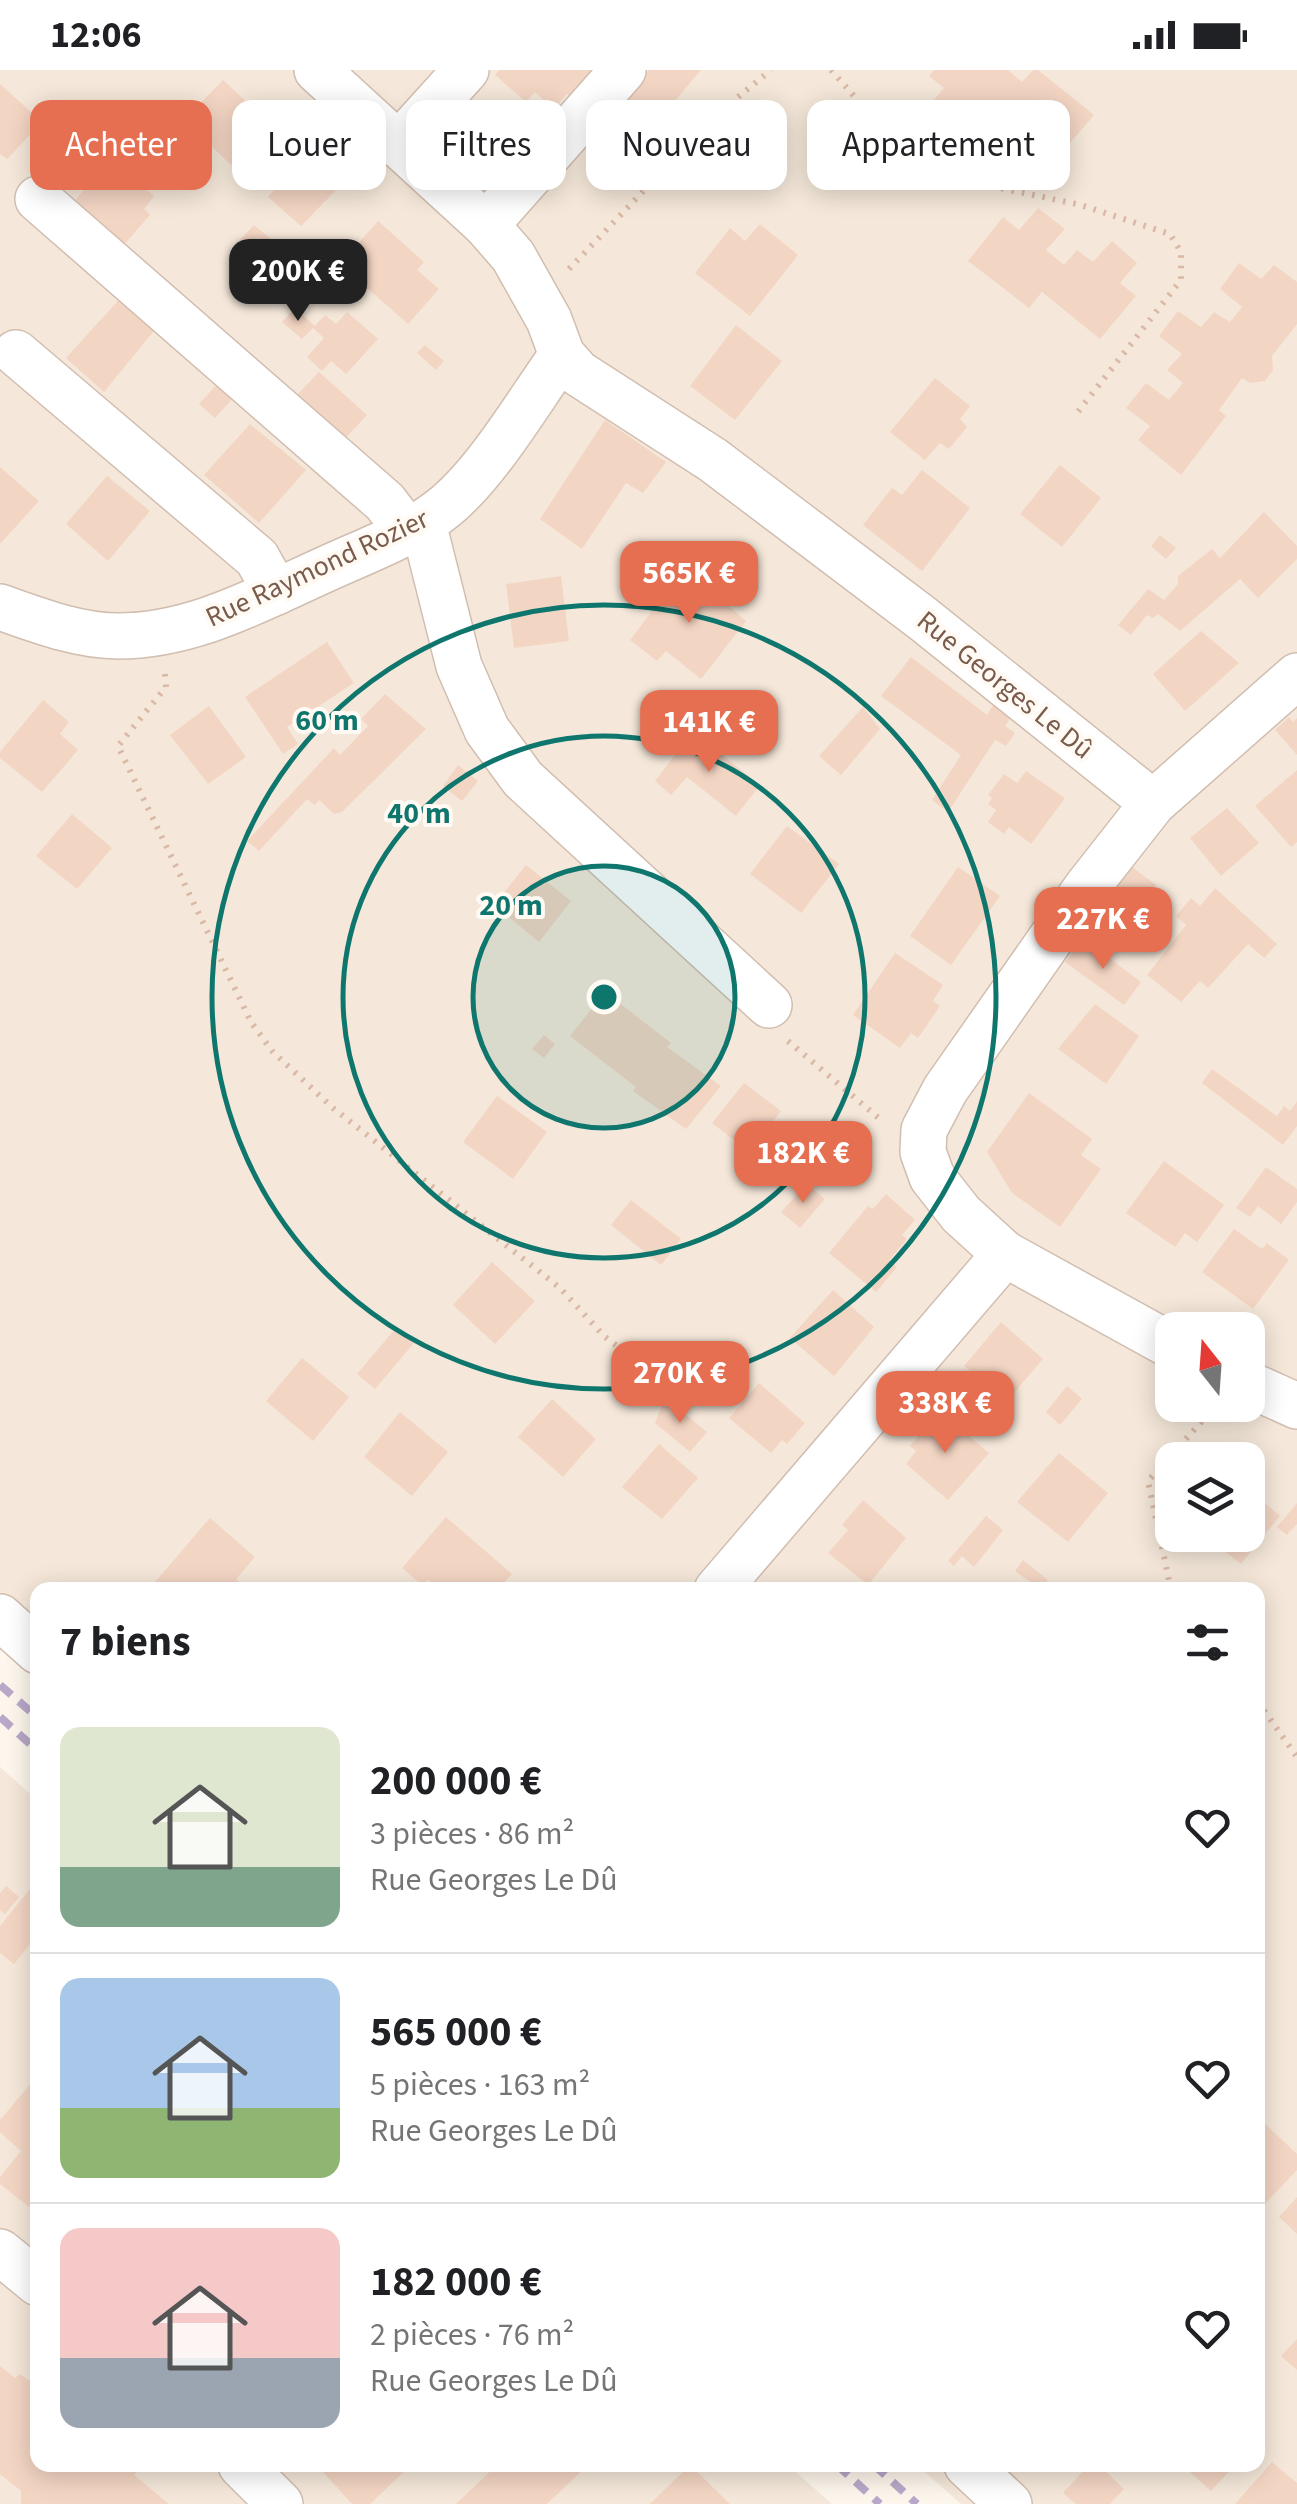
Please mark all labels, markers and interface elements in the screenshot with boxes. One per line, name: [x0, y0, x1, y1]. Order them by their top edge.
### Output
text: 12:06: [50, 8, 142, 62]
chip: Acheter: [30, 100, 212, 190]
chip: Louer: [232, 100, 386, 190]
chip: Filtres: [406, 100, 566, 190]
chip: Nouveau: [586, 100, 787, 190]
chip: Appartement: [807, 100, 1070, 190]
pin: 200K €: [217, 239, 379, 324]
text: 200K €: [251, 248, 345, 294]
street label: Rue Raymond Rozier: [199, 499, 435, 637]
pin: 565K €: [608, 541, 770, 626]
text: 565K €: [642, 550, 736, 596]
street label: Rue Georges Le Dû: [908, 601, 1102, 769]
pin: 141K €: [628, 690, 790, 775]
text: 60 m: [295, 699, 359, 742]
text: 141K €: [662, 699, 756, 745]
text: 40 m: [387, 792, 451, 835]
text: 20 m: [479, 884, 543, 927]
pin: 227K €: [1022, 887, 1184, 972]
text: 227K €: [1056, 896, 1150, 942]
centre of rings: [586, 979, 622, 1015]
pin: 182K €: [722, 1121, 884, 1206]
text: 182K €: [756, 1130, 850, 1176]
north arrow: [1155, 1312, 1265, 1422]
map controls: [1155, 1312, 1265, 1552]
pin: 270K €: [599, 1341, 761, 1426]
text: 270K €: [633, 1350, 727, 1396]
pin: 338K €: [864, 1371, 1026, 1456]
text: 338K €: [898, 1380, 992, 1426]
button: layers: [1155, 1442, 1265, 1552]
text: 7 biens: [60, 1612, 191, 1672]
icon: filters: [1180, 1615, 1235, 1670]
text: 200 000 €: [370, 1751, 542, 1811]
icon: home: [140, 1767, 260, 1887]
icon: heart: [1180, 1800, 1235, 1855]
text: 3 pièces · 86 m²: [370, 1811, 574, 1857]
text: Rue Georges Le Dû: [370, 1857, 618, 1903]
text: 565 000 €: [370, 2002, 542, 2062]
icon: home: [140, 2018, 260, 2138]
icon: heart: [1180, 2051, 1235, 2106]
text: 5 pièces · 163 m²: [370, 2062, 590, 2108]
text: Rue Georges Le Dû: [370, 2108, 618, 2154]
text: 182 000 €: [370, 2252, 542, 2312]
icon: home: [140, 2268, 260, 2388]
icon: heart: [1180, 2301, 1235, 2356]
text: 2 pièces · 76 m²: [370, 2312, 574, 2358]
text: Rue Georges Le Dû: [370, 2358, 618, 2404]

